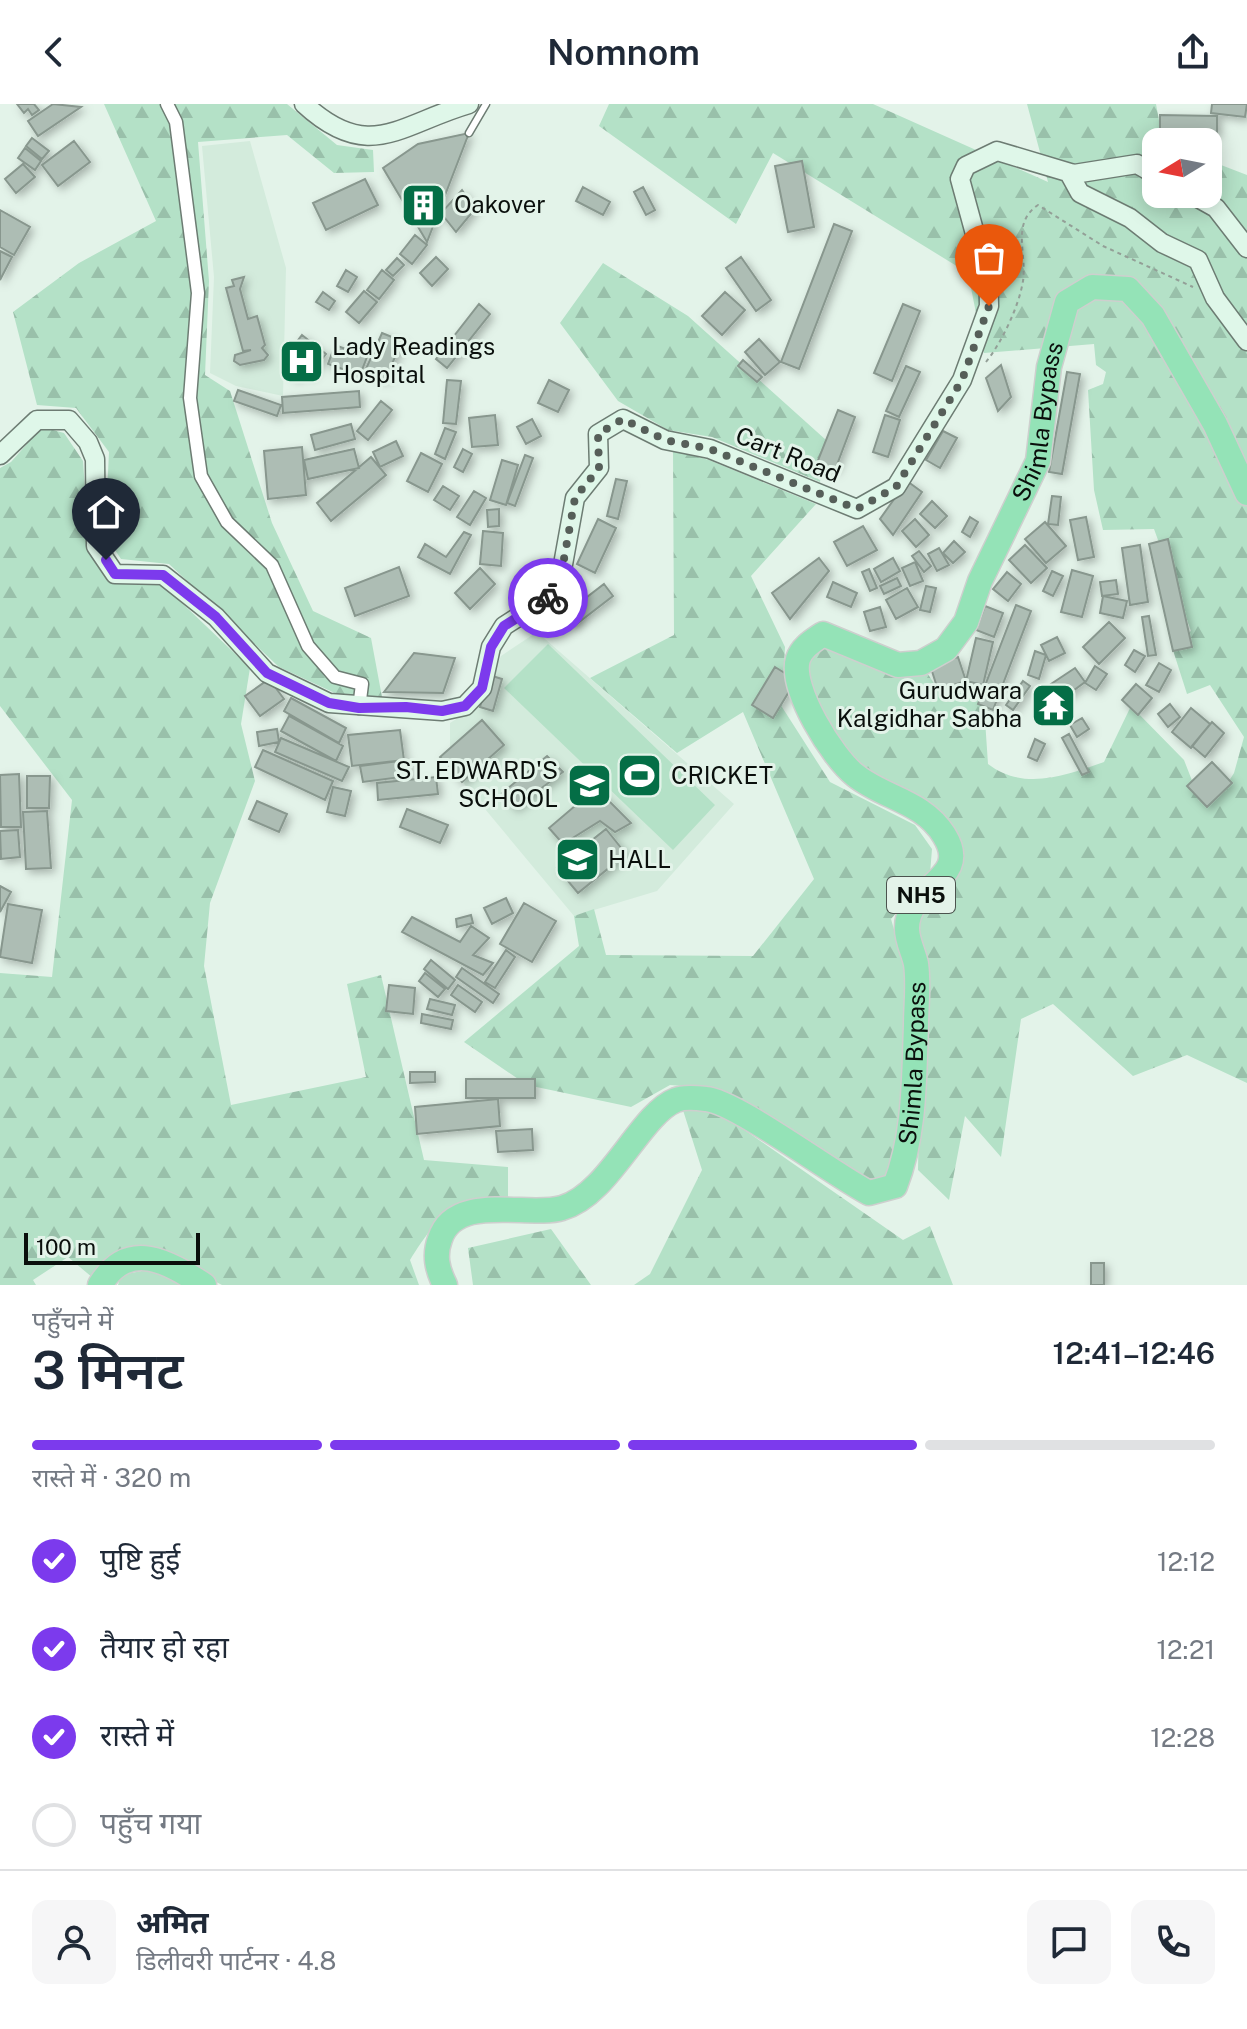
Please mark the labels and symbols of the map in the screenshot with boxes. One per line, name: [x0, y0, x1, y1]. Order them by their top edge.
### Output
north arrow: [1142, 128, 1222, 208]
building icon: Oakover: [399, 181, 447, 229]
place label: Oakover: [454, 190, 546, 218]
pin: [955, 224, 1023, 306]
place label: Lady Readings Hospital: [332, 332, 495, 388]
hospital icon: Lady Readings Hospital: [277, 337, 325, 385]
street label: Shimla Bypass: [1006, 338, 1068, 506]
street label: Cart Road: [732, 420, 845, 488]
pin: [72, 478, 140, 560]
courier: [508, 558, 588, 638]
place label: Gurudwara Kalgidhar Sabha: [837, 676, 1022, 732]
temple icon: Gurudwara Kalgidhar Sabha: [1029, 681, 1077, 729]
sports icon: CRICKET: [616, 752, 664, 800]
place label: ST. EDWARD'S SCHOOL: [396, 756, 558, 812]
school or university icon: ST. EDWARD'S SCHOOL: [565, 761, 613, 809]
place label: CRICKET: [671, 761, 773, 789]
school or university icon: HALL: [553, 836, 601, 884]
place label: HALL: [608, 845, 671, 873]
road number: NH5: [887, 877, 955, 913]
street label: Shimla Bypass: [892, 982, 930, 1147]
scale bar: [24, 1229, 200, 1265]

